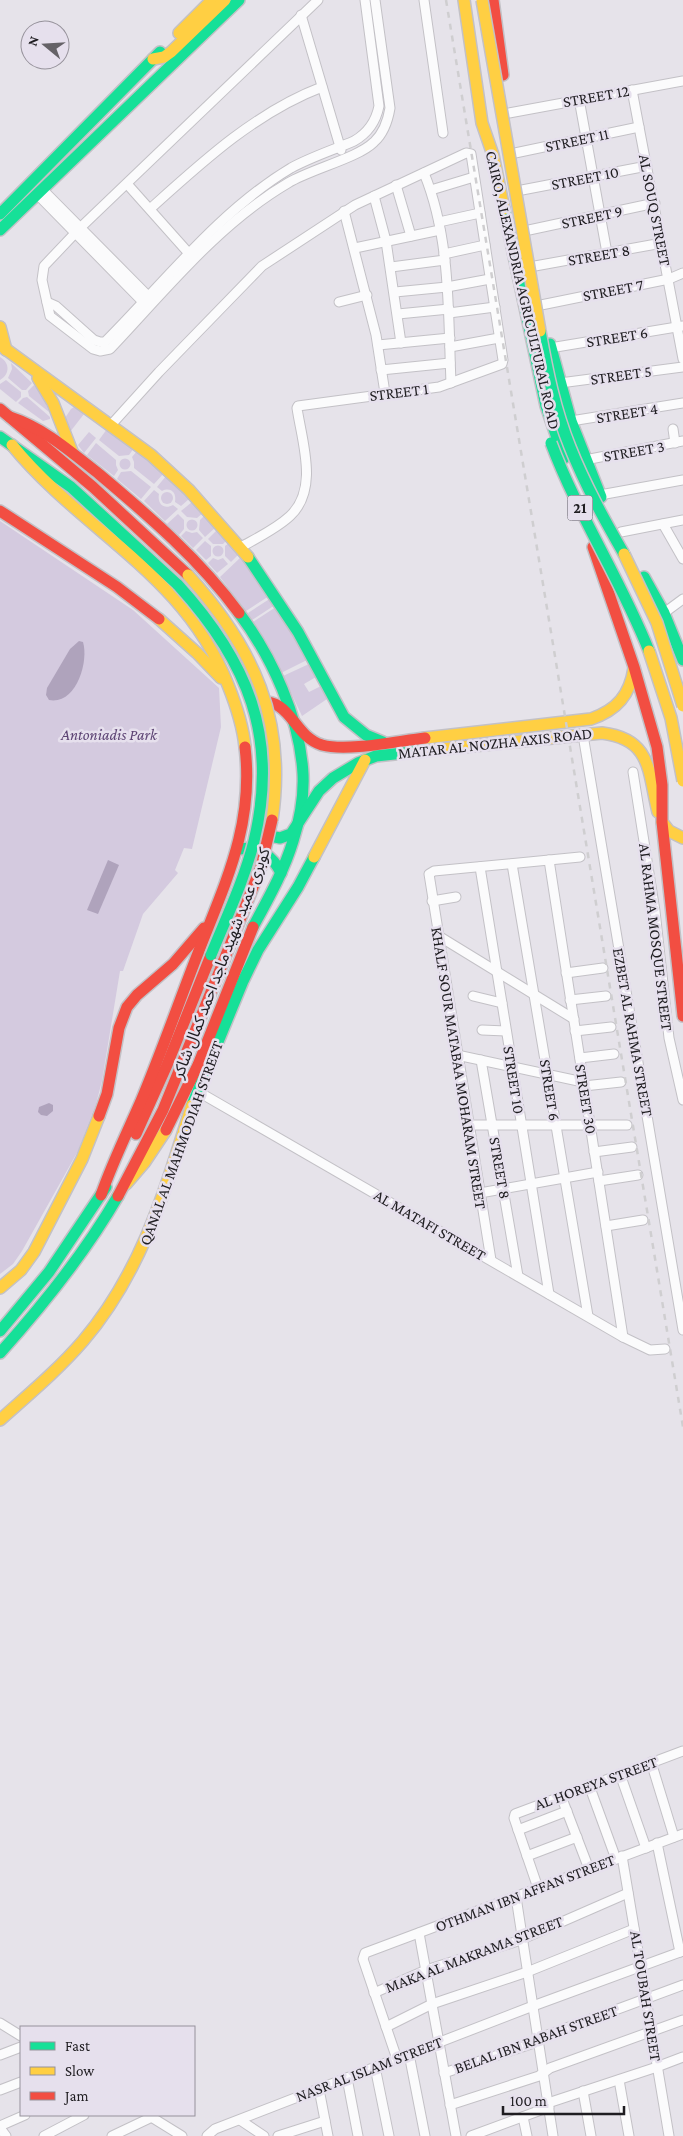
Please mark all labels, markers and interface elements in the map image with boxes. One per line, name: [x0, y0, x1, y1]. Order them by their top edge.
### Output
north arrow: [20, 20, 70, 70]
text: N: [24, 34, 42, 48]
street label: STREET 12: [562, 82, 631, 110]
street label: STREET 11: [544, 125, 610, 155]
street label: CAIRO, ALEXANDRIA AGRICULTURAL ROAD: [483, 149, 563, 431]
street label: AL SOUQ STREET: [636, 153, 674, 268]
street label: STREET 10: [550, 163, 620, 193]
street label: STREET 9: [560, 202, 624, 232]
street label: STREET 8: [567, 241, 631, 269]
street label: STREET 7: [581, 276, 645, 304]
street label: STREET 6: [585, 324, 649, 350]
street label: STREET 5: [589, 362, 653, 388]
street label: STREET 1: [369, 380, 429, 404]
street label: STREET 4: [595, 400, 659, 426]
street label: STREET 3: [602, 437, 666, 465]
road number: 21: [568, 496, 592, 520]
street label: MATAR AL NOZHA AXIS ROAD: [397, 724, 593, 762]
park label: Antoniadis Park: [60, 726, 158, 743]
street label: AL RAHMA MOSQUE STREET: [636, 842, 676, 1032]
street label: كوبرى عميد شهيد ماجد احمد كمال شاكر: [169, 845, 275, 1082]
street label: KHALF SOUR MATABAA MOHARAM STREET: [428, 926, 490, 1211]
street label: EZBET AL RAHMA STREET: [610, 947, 656, 1118]
street label: QANAL AL MAHMODIAH STREET: [136, 1038, 226, 1248]
street label: STREET 10: [500, 1045, 528, 1115]
street label: STREET 6: [537, 1058, 563, 1122]
street label: STREET 30: [572, 1063, 600, 1135]
street label: STREET 8: [486, 1136, 514, 1200]
street label: AL MATAFI STREET: [371, 1186, 489, 1264]
street label: AL HOREYA STREET: [532, 1753, 660, 1813]
street label: OTHMAN IBN AFFAN STREET: [433, 1851, 617, 1935]
street label: MAKA AL MAKRAMA STREET: [383, 1912, 566, 1996]
street label: AL TOUBAH STREET: [627, 1929, 665, 2063]
street label: BELAL IBN RABAH STREET: [452, 2001, 620, 2076]
legend: [20, 2026, 195, 2116]
street label: NASR AL ISLAM STREET: [293, 2033, 445, 2105]
text: Fast: [65, 2038, 91, 2054]
text: Slow: [65, 2063, 95, 2079]
scale bar: [503, 2084, 624, 2116]
text: Jam: [63, 2088, 88, 2105]
text: 100 m: [510, 2093, 547, 2109]

